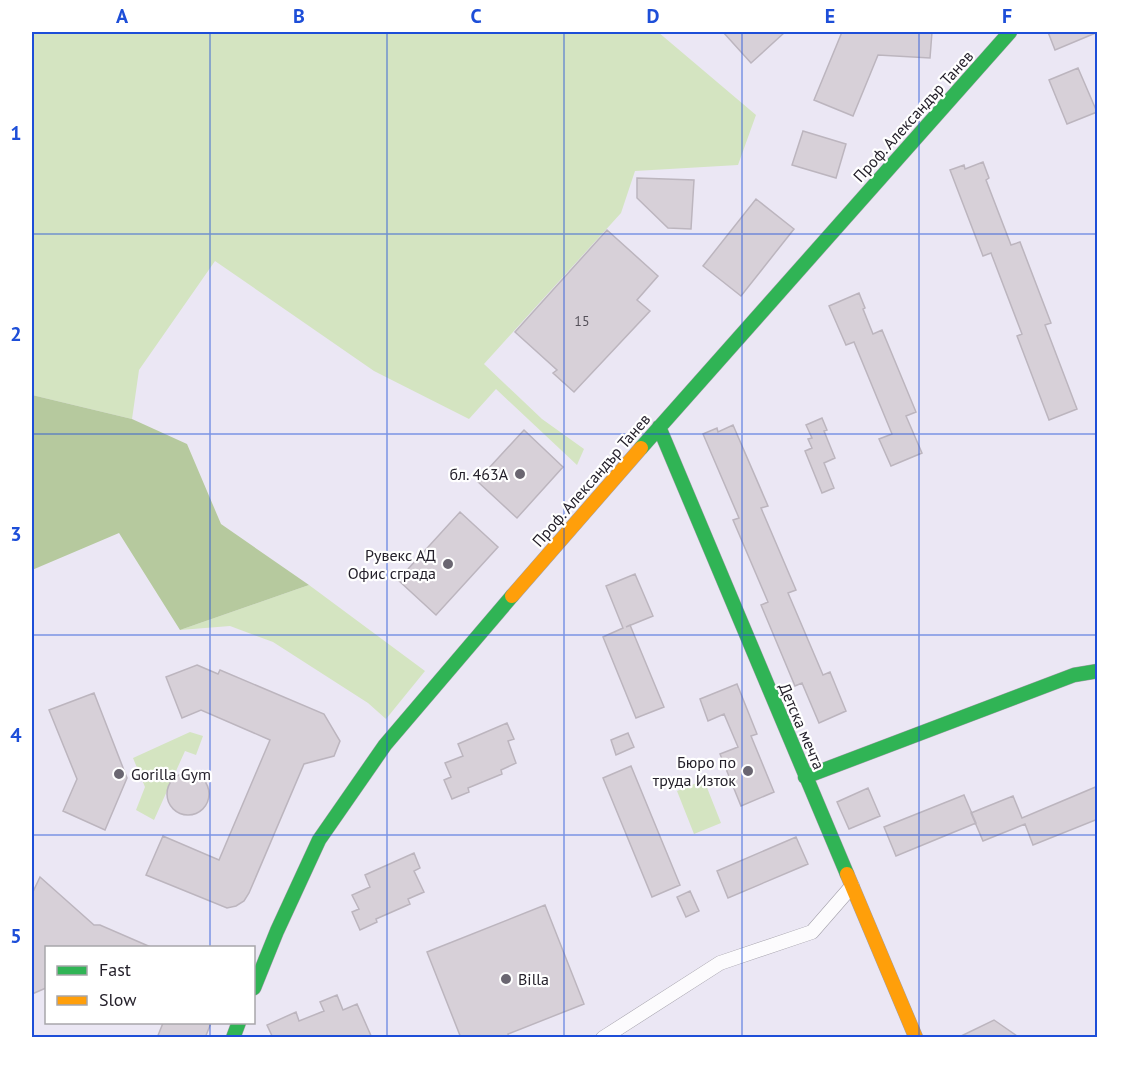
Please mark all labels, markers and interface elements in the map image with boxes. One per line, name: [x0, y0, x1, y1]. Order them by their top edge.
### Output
text: A: [116, 3, 129, 29]
text: B: [293, 3, 305, 29]
text: C: [470, 3, 482, 29]
text: D: [647, 3, 660, 29]
text: E: [825, 3, 835, 29]
text: F: [1002, 3, 1012, 29]
street label: Проф. Александър Танев: [849, 46, 977, 186]
text: 1: [10, 120, 22, 146]
house number: 15: [574, 312, 590, 330]
text: 2: [10, 321, 22, 347]
street label: Проф. Александър Танев: [528, 409, 654, 551]
place label: бл. 463А: [450, 464, 509, 484]
marker: бл. 463А: [513, 467, 527, 481]
text: 3: [10, 521, 22, 547]
place label: Рувекс АД Офис сграда: [348, 545, 436, 583]
marker: Рувекс АД Офис сграда: [441, 557, 455, 571]
street label: Детска мечта: [775, 680, 829, 772]
text: 4: [10, 722, 22, 748]
place label: Бюро по труда Изток: [653, 752, 736, 790]
place label: Gorilla Gym: [131, 764, 211, 784]
marker: Бюро по труда Изток: [741, 764, 755, 778]
marker: Gorilla Gym: [112, 767, 126, 781]
text: 5: [10, 923, 22, 949]
legend: [45, 946, 255, 1024]
text: Fast: [99, 958, 131, 981]
place label: Billa: [518, 969, 549, 989]
marker: Billa: [499, 972, 513, 986]
text: Slow: [99, 988, 137, 1011]

